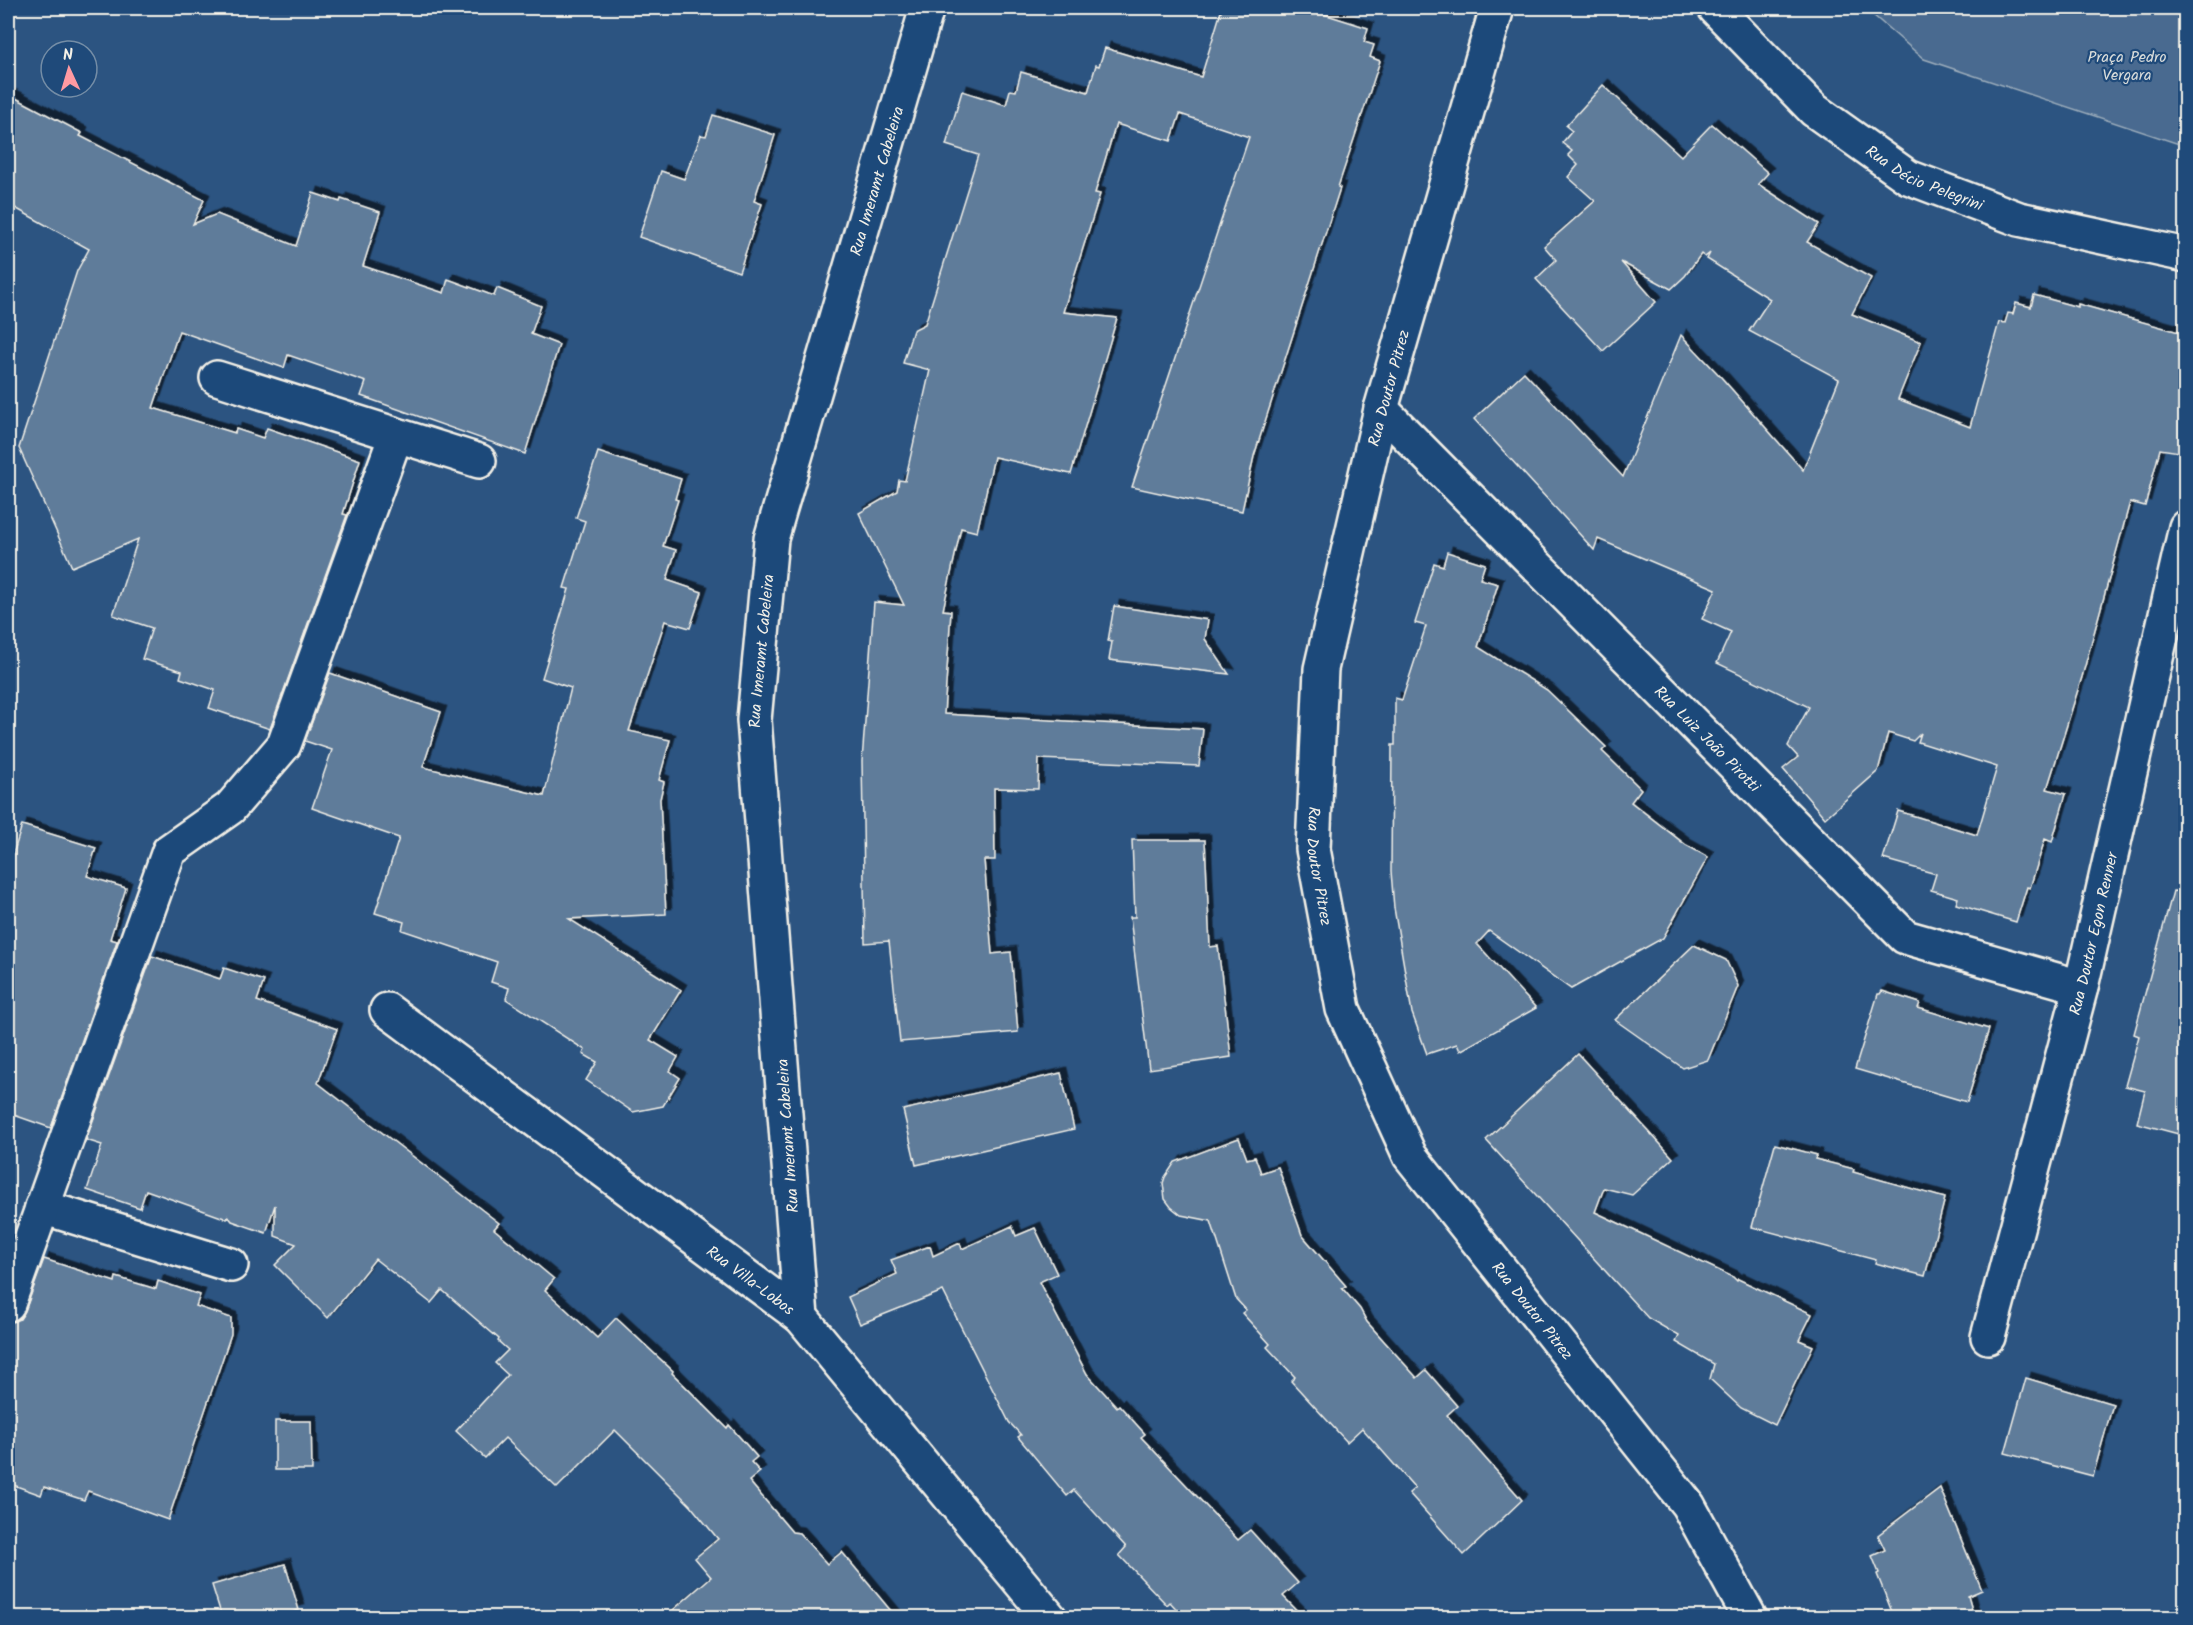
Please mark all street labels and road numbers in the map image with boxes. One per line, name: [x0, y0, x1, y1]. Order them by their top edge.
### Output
street label: Rua Imeramt Cabeleira: [844, 104, 911, 259]
street label: Rua Décio Pelegrini: [1860, 140, 1988, 219]
street label: Rua Doutor Pitrez: [1362, 327, 1417, 449]
street label: Rua Imeramt Cabeleira: [743, 573, 782, 729]
street label: Rua Luiz João Pirotti: [1648, 680, 1767, 799]
street label: Rua Doutor Pitrez: [1299, 806, 1338, 928]
street label: Rua Doutor Egon Renner: [2063, 848, 2126, 1018]
street label: Rua Imeramt Cabeleira: [771, 1058, 806, 1214]
street label: Rua Villa-Lobos: [701, 1240, 800, 1322]
street label: Rua Doutor Pitrez: [1485, 1257, 1579, 1366]

